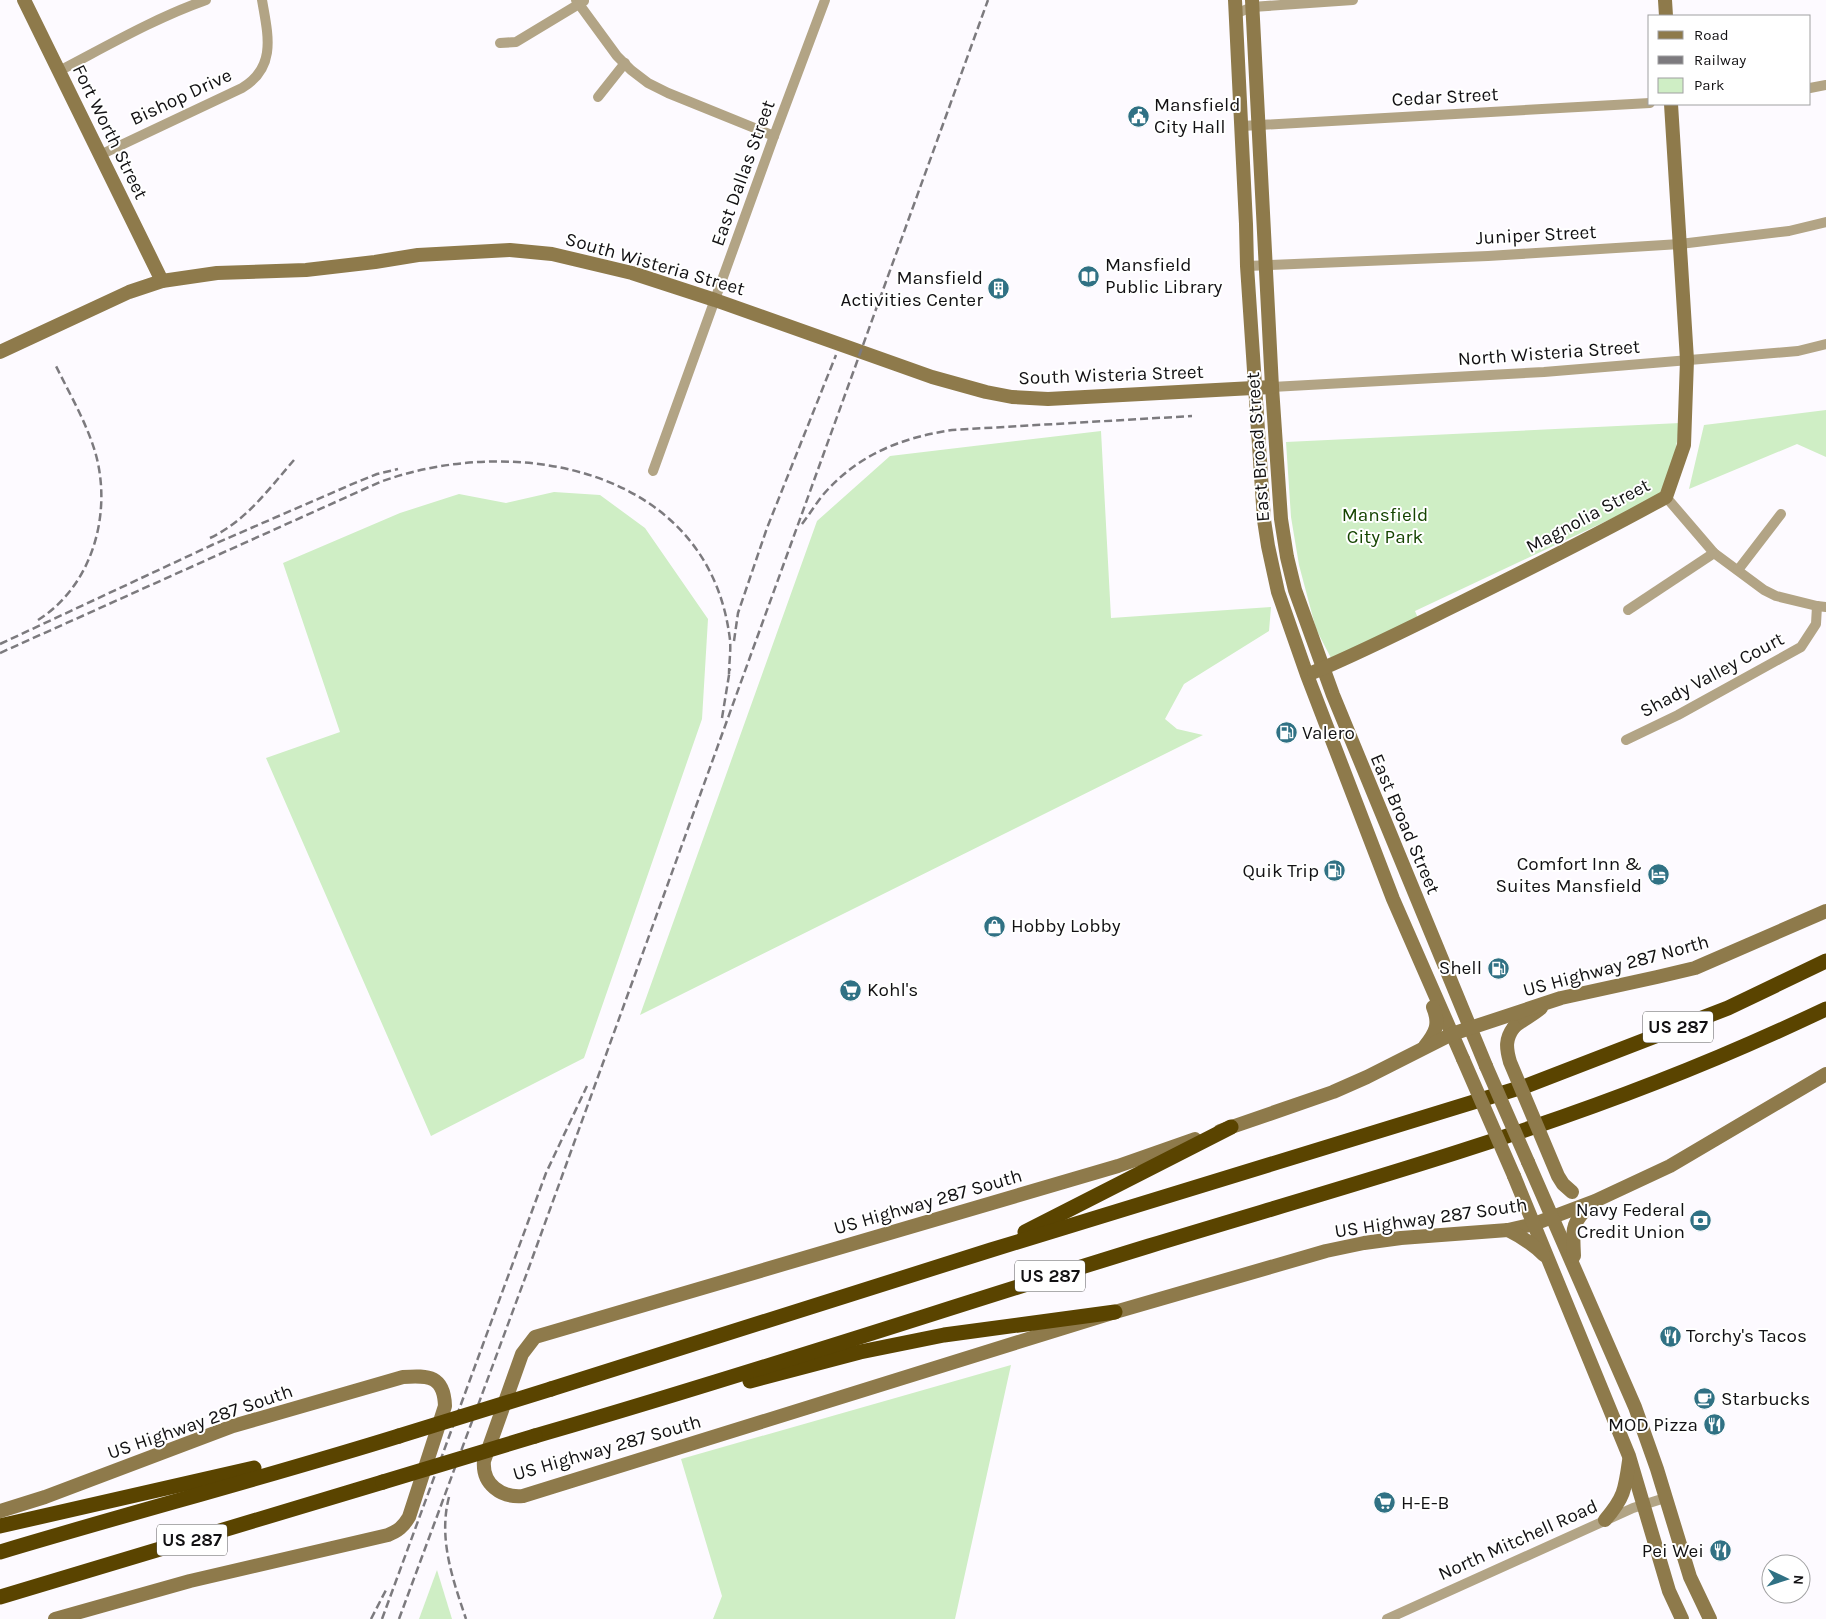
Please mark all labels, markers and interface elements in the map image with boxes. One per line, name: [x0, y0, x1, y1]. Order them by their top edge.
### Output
legend: [1648, 15, 1811, 105]
text: Road: [1694, 26, 1729, 44]
text: Railway: [1694, 51, 1746, 69]
street label: Fort Worth Street: [68, 61, 152, 203]
street label: Bishop Drive: [127, 64, 235, 130]
text: Park: [1694, 76, 1724, 94]
street label: Cedar Street: [1391, 83, 1499, 111]
place label: Mansfield City Hall: [1154, 94, 1241, 138]
street label: East Dallas Street: [706, 97, 780, 249]
public building icon: Mansfield City Hall: [1126, 104, 1150, 128]
street label: Juniper Street: [1475, 221, 1597, 249]
street label: South Wisteria Street: [563, 228, 747, 300]
place label: Mansfield Public Library: [1105, 254, 1223, 298]
library icon: Mansfield Public Library: [1077, 264, 1101, 288]
place label: Mansfield Activities Center: [841, 267, 983, 311]
building icon: Mansfield Activities Center: [987, 277, 1011, 301]
street label: North Wisteria Street: [1457, 336, 1641, 370]
street label: South Wisteria Street: [1018, 361, 1204, 389]
street label: East Broad Street: [1242, 371, 1274, 523]
street label: Magnolia Street: [1522, 474, 1654, 558]
park label: Mansfield City Park: [1342, 504, 1428, 548]
street label: Shady Valley Court: [1636, 628, 1788, 722]
fuel station icon: Valero: [1274, 721, 1298, 745]
place label: Valero: [1302, 722, 1355, 744]
street label: East Broad Street: [1366, 751, 1444, 897]
place label: Comfort Inn & Suites Mansfield: [1495, 853, 1642, 897]
fuel station icon: Quik Trip: [1323, 859, 1347, 883]
place label: Quik Trip: [1242, 860, 1319, 882]
hotel icon: Comfort Inn & Suites Mansfield: [1646, 863, 1670, 887]
shop icon: Hobby Lobby: [983, 914, 1007, 938]
place label: Hobby Lobby: [1011, 915, 1121, 937]
street label: US Highway 287 North: [1521, 931, 1711, 1001]
fuel station icon: Shell: [1486, 956, 1510, 980]
place label: Shell: [1439, 957, 1482, 979]
supermarket icon: Kohl's: [839, 978, 863, 1002]
place label: Kohl's: [867, 979, 918, 1001]
road number: US 287: [1643, 1012, 1713, 1042]
street label: US Highway 287 South: [831, 1165, 1025, 1239]
street label: US Highway 287 South: [1333, 1194, 1529, 1242]
place label: Navy Federal Credit Union: [1576, 1199, 1685, 1243]
bank icon: Navy Federal Credit Union: [1689, 1209, 1713, 1233]
road number: US 287: [1015, 1260, 1085, 1292]
restaurant icon: Torchy's Tacos: [1658, 1324, 1682, 1348]
place label: Torchy's Tacos: [1686, 1325, 1807, 1347]
street label: US Highway 287 South: [104, 1380, 296, 1464]
cafe icon: Starbucks: [1693, 1387, 1717, 1411]
place label: Starbucks: [1721, 1388, 1810, 1410]
street label: US Highway 287 South: [510, 1411, 704, 1485]
restaurant icon: MOD Pizza: [1702, 1413, 1726, 1437]
place label: MOD Pizza: [1608, 1414, 1698, 1436]
supermarket icon: H-E-B: [1373, 1491, 1397, 1515]
place label: H-E-B: [1401, 1492, 1449, 1514]
street label: North Mitchell Road: [1435, 1495, 1601, 1585]
road number: US 287: [157, 1524, 227, 1556]
restaurant icon: Pei Wei: [1708, 1539, 1732, 1563]
place label: Pei Wei: [1642, 1540, 1704, 1562]
north arrow: [1761, 1554, 1811, 1604]
text: N: [1790, 1574, 1807, 1585]

